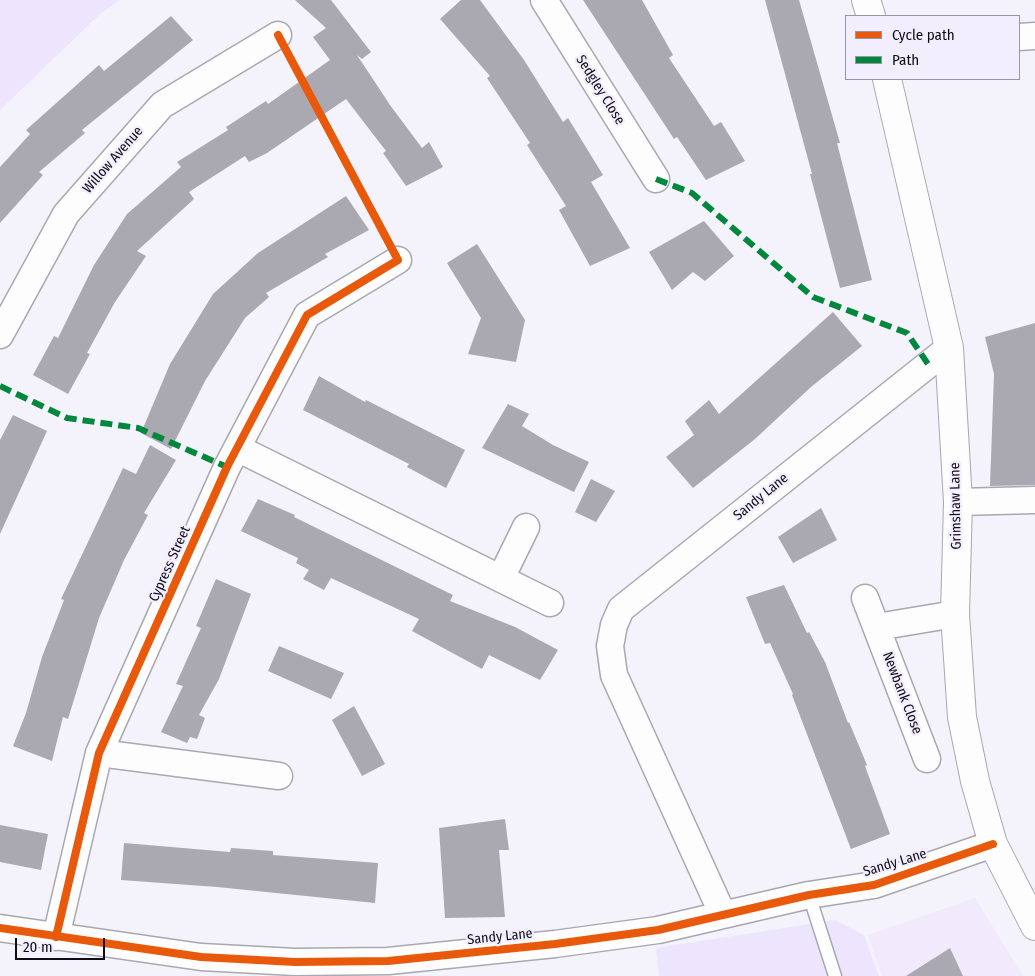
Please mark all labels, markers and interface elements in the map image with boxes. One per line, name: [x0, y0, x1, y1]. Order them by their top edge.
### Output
legend: [845, 15, 1020, 80]
text: Cycle path: [892, 26, 955, 44]
text: Path: [892, 51, 919, 69]
street label: Sedgley Close: [572, 52, 628, 128]
street label: Willow Avenue: [79, 123, 147, 197]
street label: Grimshaw Lane: [947, 462, 965, 550]
street label: Sandy Lane: [730, 470, 792, 524]
street label: Cypress Street: [146, 524, 194, 604]
street label: Newbank Close: [879, 649, 925, 737]
street label: Sandy Lane: [861, 845, 929, 881]
street label: Sandy Lane: [467, 925, 533, 949]
scale bar: [18, 928, 108, 960]
text: 20 m: [23, 938, 53, 956]

